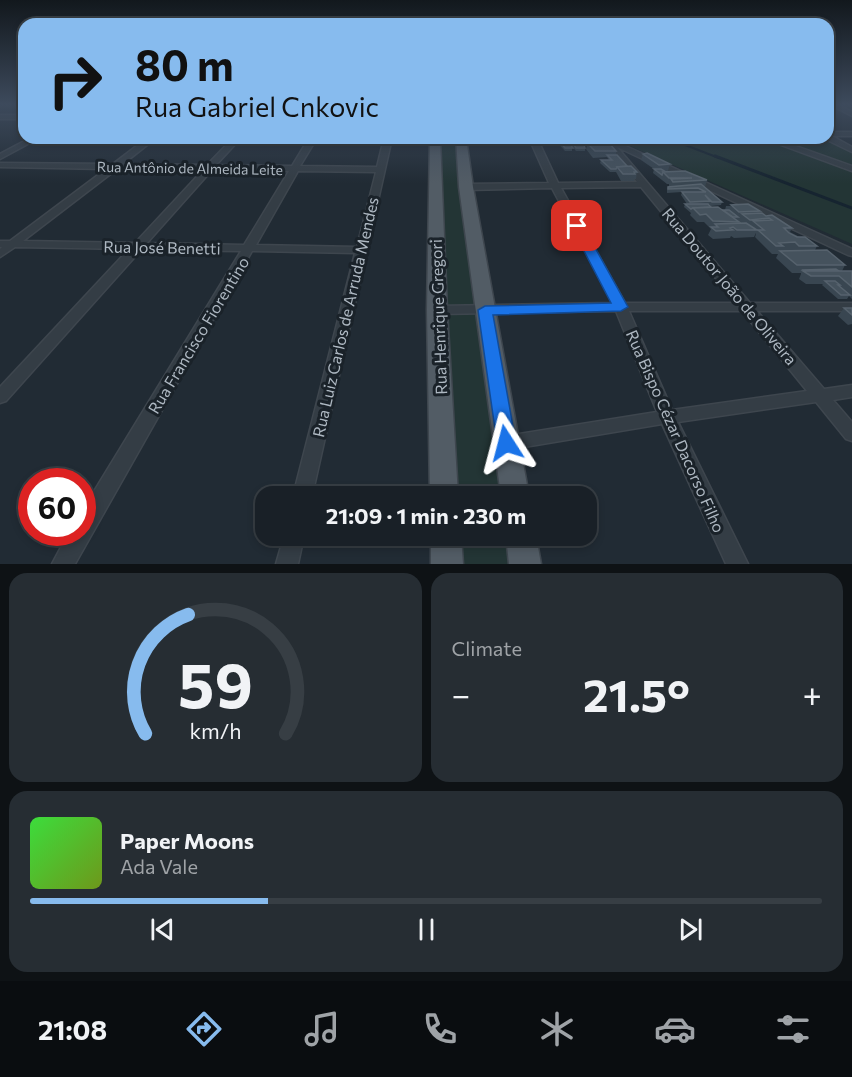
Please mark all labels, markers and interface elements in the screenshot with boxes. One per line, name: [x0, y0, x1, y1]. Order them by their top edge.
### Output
text: 80 m: [135, 38, 234, 90]
icon: right: [36, 42, 114, 120]
text: Rua Gabriel Cnkovic: [135, 90, 379, 123]
street label: Rua Antônio de Almeida Leite: [97, 158, 283, 178]
street label: Rua Luiz Carlos de Arruda Mendes: [308, 195, 382, 439]
pin: [551, 200, 602, 251]
street label: Rua Doutor João de Oliveira: [659, 204, 801, 368]
icon: arrive: [560, 209, 593, 242]
street label: Rua José Benetti: [103, 236, 221, 258]
street label: Rua Henrique Gregori: [426, 239, 450, 395]
street label: Rua Francisco Fiorentino: [144, 253, 252, 417]
street label: Rua Bispo Cézar Dacorso Filho: [623, 327, 729, 535]
position arrow: [474, 411, 538, 475]
speed limit sign: 60: [18, 468, 96, 546]
text: 21:09 · 1 min · 230 m: [326, 502, 526, 529]
text: Climate: [452, 636, 522, 660]
text: 59: [178, 645, 253, 721]
text: 21.5°: [583, 666, 690, 721]
text: −: [452, 673, 470, 714]
text: +: [803, 673, 822, 714]
text: km/h: [189, 718, 241, 744]
text: Paper Moons: [120, 827, 254, 854]
text: Ada Vale: [120, 854, 198, 878]
icon: previous: [146, 913, 179, 946]
icon: pause: [410, 913, 443, 946]
icon: next: [674, 913, 707, 946]
icon: directions: [183, 1008, 225, 1050]
icon: music: [301, 1008, 343, 1050]
icon: phone: [419, 1008, 461, 1050]
icon: climate: [536, 1008, 578, 1050]
icon: car: [654, 1008, 696, 1050]
icon: filters: [772, 1008, 814, 1050]
text: 21:08: [38, 1013, 107, 1046]

